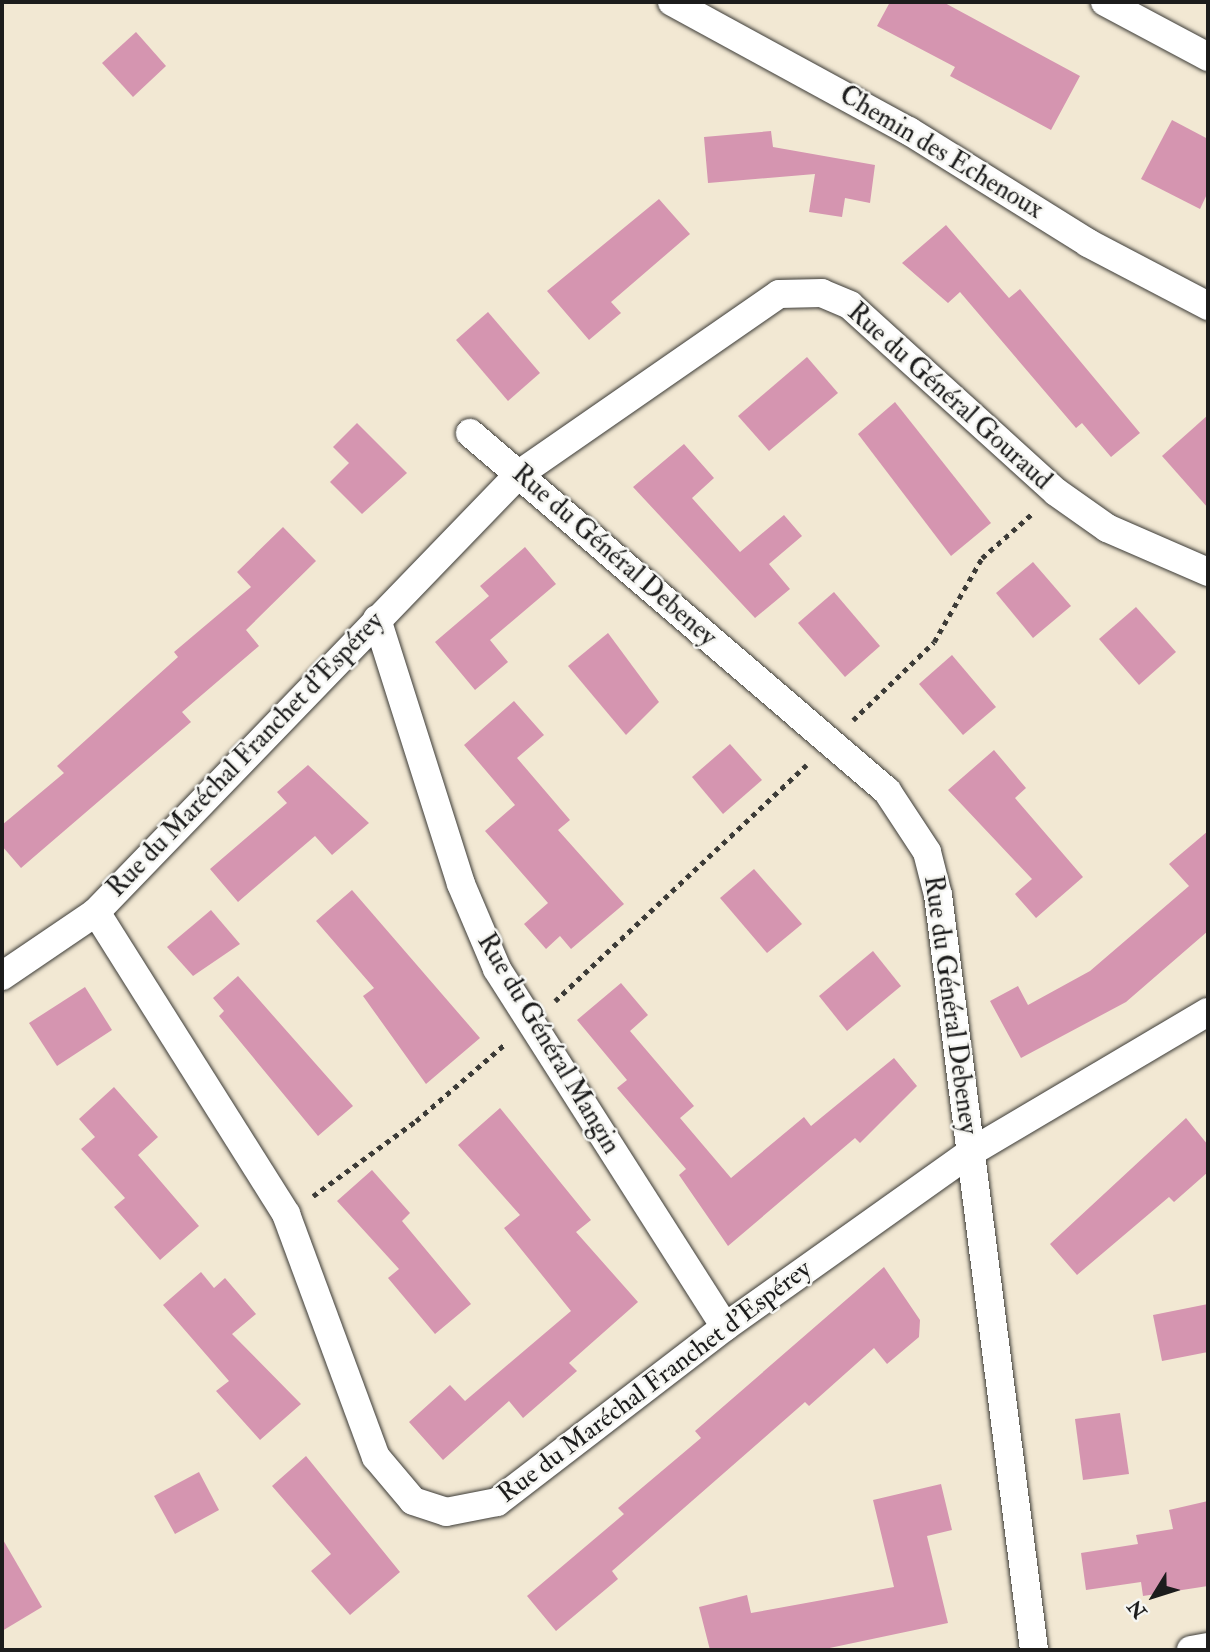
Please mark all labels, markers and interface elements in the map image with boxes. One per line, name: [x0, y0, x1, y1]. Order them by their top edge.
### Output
street label: Chemin des Echenoux: [833, 80, 1049, 226]
street label: Rue du Général Gouraud: [841, 297, 1057, 497]
street label: Rue du Général Debeney: [505, 459, 723, 653]
street label: Rue du Maréchal Franchet d'Espérey: [101, 606, 391, 904]
street label: Rue du Général Debeney: [916, 874, 984, 1136]
street label: Rue du Général Mangin: [470, 928, 626, 1160]
street label: Rue du Maréchal Franchet d'Espérey: [492, 1254, 818, 1510]
north arrow: [1119, 1561, 1189, 1631]
text: N: [1123, 1595, 1152, 1623]

